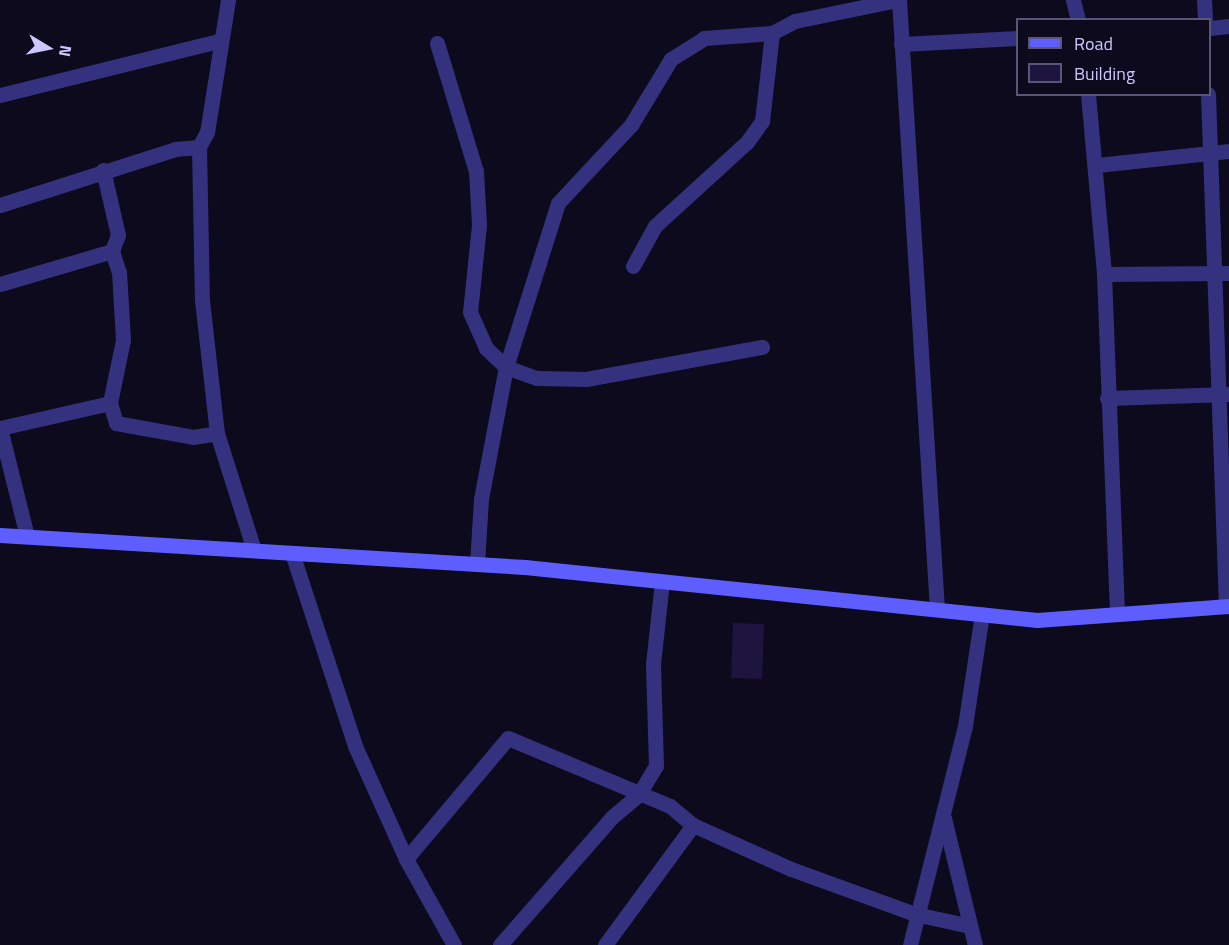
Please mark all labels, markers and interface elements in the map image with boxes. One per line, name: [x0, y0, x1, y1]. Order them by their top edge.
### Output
north arrow: [18, 18, 78, 78]
legend: [1016, 18, 1211, 96]
text: Road: [1074, 30, 1113, 57]
text: N: [53, 44, 79, 59]
text: Building: [1074, 60, 1135, 87]

